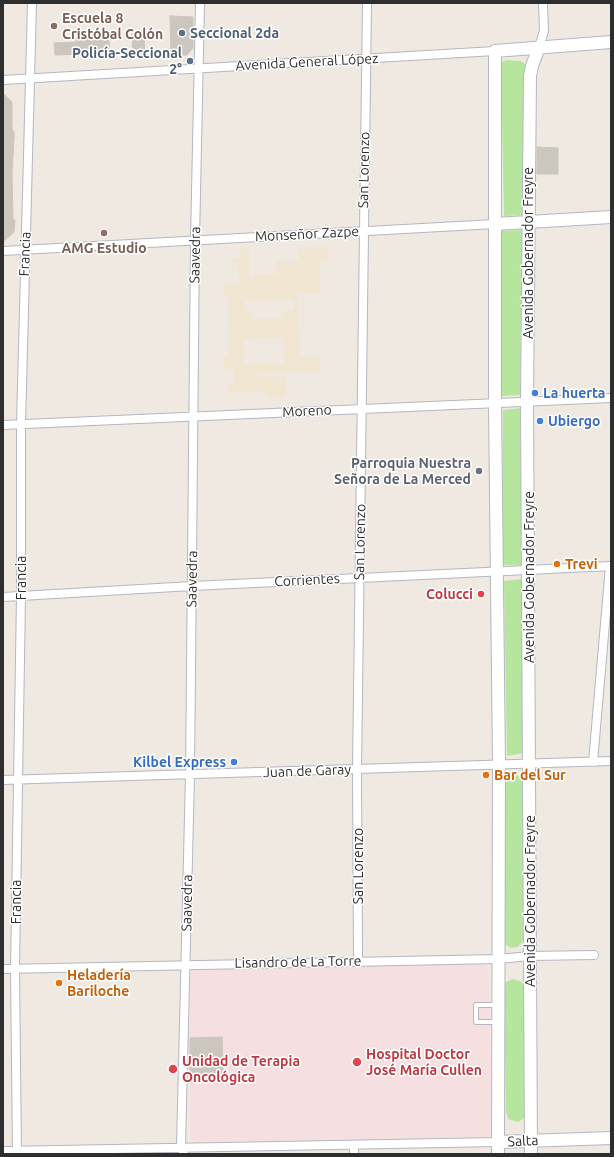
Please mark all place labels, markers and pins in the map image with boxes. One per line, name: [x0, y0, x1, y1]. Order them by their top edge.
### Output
place label: Escuela 8 Cristóbal Colón: [62, 10, 163, 42]
marker: Escuela 8 Cristóbal Colón: [49, 21, 59, 31]
place label: Seccional 2da: [190, 25, 279, 41]
marker: Seccional 2da: [177, 28, 187, 38]
place label: Policía-Seccional 2°: [72, 45, 182, 78]
marker: Policía-Seccional 2°: [185, 56, 195, 66]
marker: AMG Estudio: [99, 228, 109, 238]
place label: AMG Estudio: [61, 240, 147, 256]
place label: La huerta: [543, 385, 605, 401]
marker: La huerta: [530, 388, 540, 398]
place label: Ubiergo: [548, 413, 600, 429]
marker: Ubiergo: [535, 416, 545, 426]
place label: Parroquia Nuestra Señora de La Merced: [334, 455, 471, 488]
marker: Parroquia Nuestra Señora de La Merced: [474, 466, 484, 476]
place label: Trevi: [565, 556, 598, 572]
marker: Trevi: [552, 559, 562, 569]
place label: Colucci: [426, 586, 473, 602]
marker: Colucci: [476, 589, 486, 599]
place label: Kilbel Express: [133, 754, 226, 770]
marker: Kilbel Express: [229, 757, 239, 767]
place label: Bar del Sur: [494, 767, 566, 783]
marker: Bar del Sur: [481, 770, 491, 780]
place label: Heladería Bariloche: [67, 967, 131, 1000]
marker: Heladería Bariloche: [54, 978, 64, 988]
place label: Hospital Doctor José María Cullen: [366, 1046, 482, 1078]
place label: Unidad de Terapia Oncológica: [182, 1053, 300, 1086]
marker: Hospital Doctor José María Cullen: [351, 1056, 363, 1068]
marker: Unidad de Terapia Oncológica: [167, 1063, 179, 1075]

